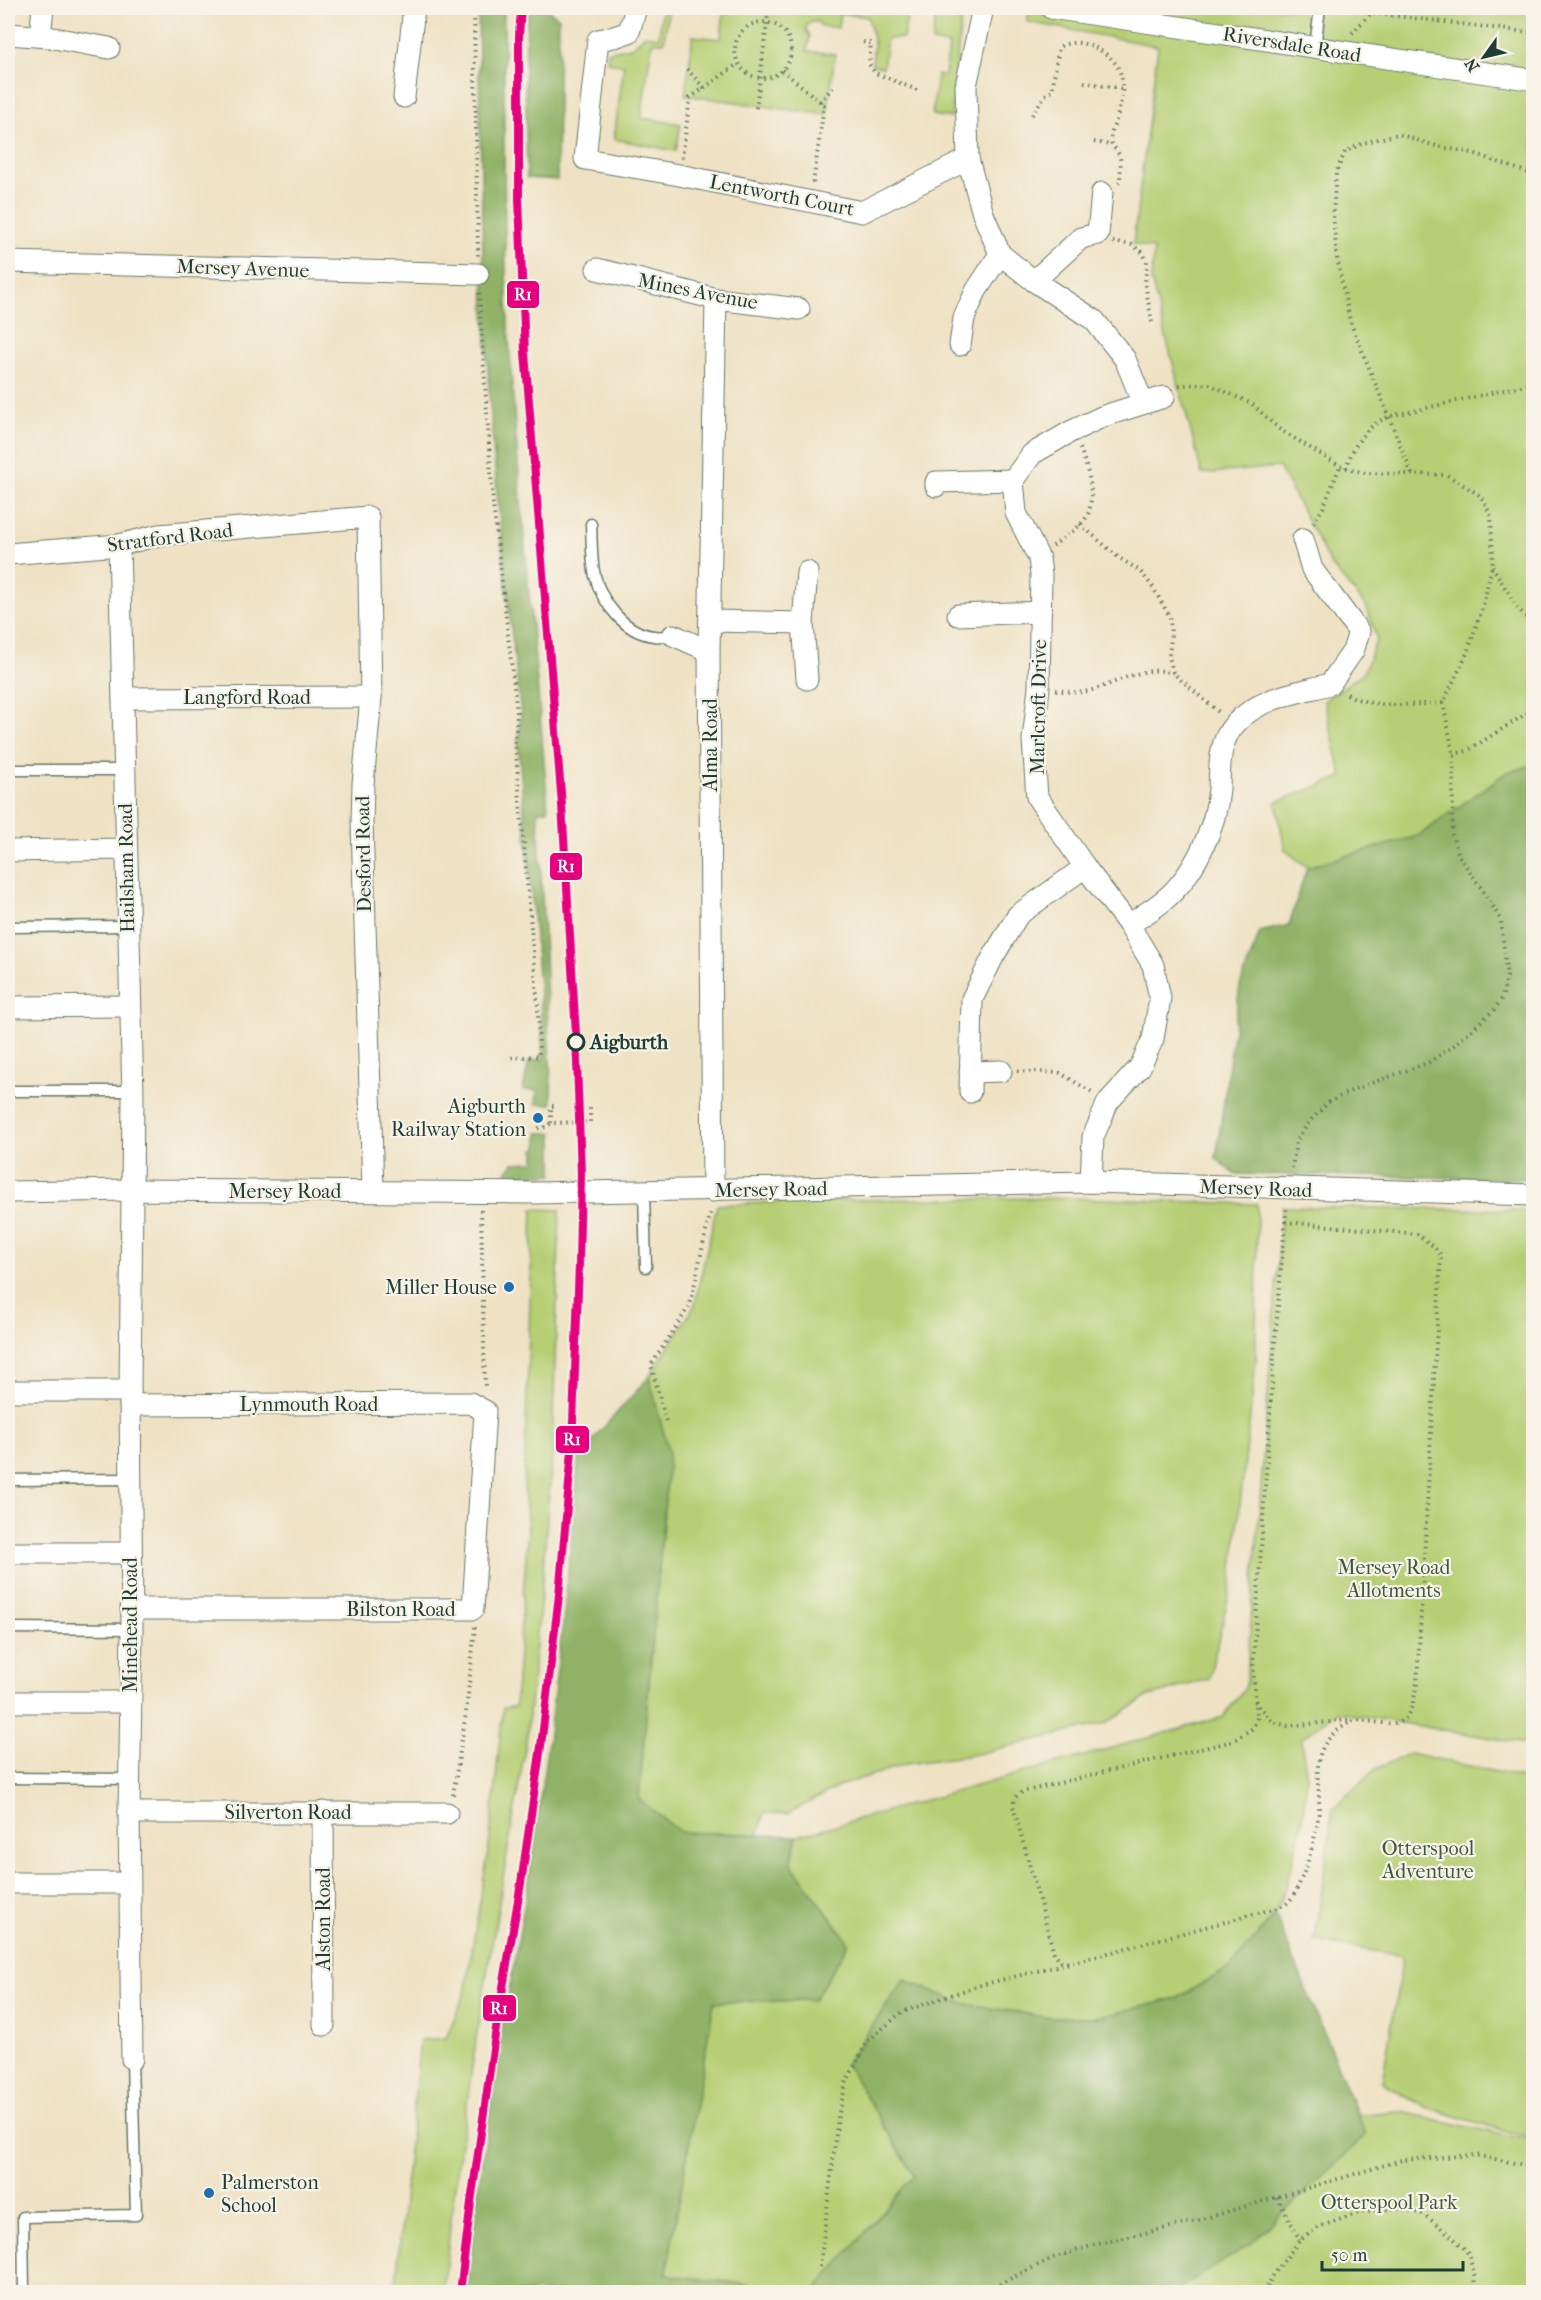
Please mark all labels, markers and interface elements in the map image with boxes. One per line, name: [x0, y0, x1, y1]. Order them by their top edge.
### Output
street label: Riversdale Road: [1221, 22, 1364, 67]
north arrow: [1454, 27, 1514, 87]
text: N: [1460, 54, 1483, 75]
street label: Lentworth Court: [708, 170, 856, 221]
street label: Mersey Avenue: [176, 255, 310, 282]
street label: Mines Avenue: [636, 269, 760, 314]
line badge: R1: [506, 280, 540, 309]
text: R1: [514, 285, 532, 304]
street label: Stratford Road: [106, 518, 235, 557]
street label: Marlcroft Drive: [1026, 639, 1051, 775]
street label: Langford Road: [183, 686, 312, 709]
street label: Alma Road: [699, 697, 722, 793]
street label: Desford Road: [351, 794, 376, 913]
street label: Hailsham Road: [114, 802, 139, 933]
line badge: R1: [549, 852, 583, 881]
text: R1: [557, 857, 575, 876]
place label: Aigburth: [588, 1031, 669, 1054]
marker: Aigburth: [567, 1033, 585, 1051]
place label: Aigburth Railway Station: [391, 1095, 527, 1141]
marker: Aigburth Railway Station: [531, 1111, 545, 1125]
street label: Mersey Road: [1199, 1175, 1314, 1202]
street label: Mersey Road: [714, 1177, 829, 1202]
street label: Mersey Road: [229, 1180, 343, 1203]
place label: Miller House: [385, 1276, 497, 1299]
marker: Miller House: [502, 1280, 516, 1294]
street label: Lynmouth Road: [240, 1393, 379, 1416]
line badge: R1: [555, 1425, 590, 1454]
text: R1: [563, 1430, 581, 1449]
street label: Minehead Road: [119, 1556, 142, 1693]
park label: Mersey Road Allotments: [1338, 1556, 1452, 1602]
street label: Bilston Road: [346, 1598, 457, 1621]
street label: Silverton Road: [224, 1801, 353, 1824]
park label: Otterspool Adventure: [1381, 1837, 1475, 1883]
street label: Alston Road: [312, 1866, 335, 1972]
line badge: R1: [482, 1994, 517, 2022]
text: R1: [490, 1999, 508, 2018]
place label: Palmerston School: [221, 2171, 319, 2217]
marker: Palmerston School: [202, 2186, 216, 2200]
park label: Otterspool Park: [1321, 2191, 1458, 2214]
scale bar: [1322, 2234, 1463, 2272]
text: 50 m: [1331, 2245, 1368, 2266]

